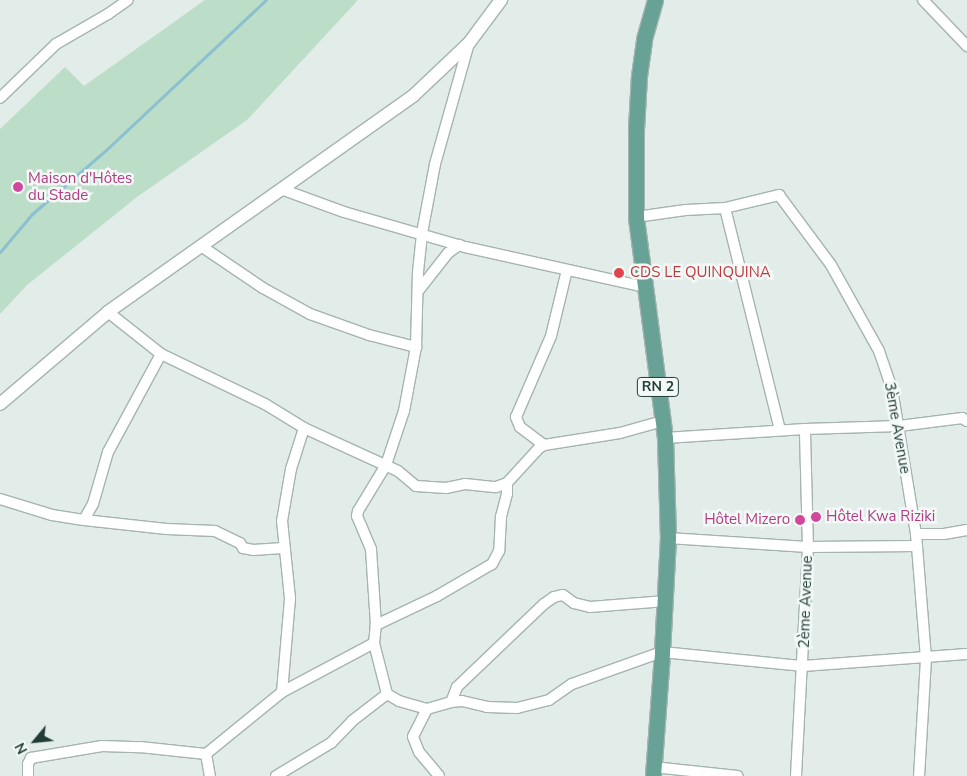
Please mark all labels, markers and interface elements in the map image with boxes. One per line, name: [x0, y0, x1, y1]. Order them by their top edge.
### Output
place label: Maison d'Hôtes du Stade: [28, 169, 132, 204]
marker: Maison d'Hôtes du Stade: [12, 181, 24, 193]
place label: CDS LE QUINQUINA: [630, 264, 771, 282]
marker: CDS LE QUINQUINA: [612, 266, 626, 280]
road number: RN 2: [637, 376, 679, 398]
street label: 3ème Avenue: [880, 381, 914, 475]
place label: Hôtel Kwa Riziki: [826, 508, 935, 526]
place label: Hôtel Mizero: [704, 511, 790, 529]
marker: Hôtel Kwa Riziki: [810, 511, 822, 523]
marker: Hôtel Mizero: [794, 514, 806, 526]
street label: 2ème Avenue: [795, 555, 817, 649]
north arrow: [10, 716, 60, 766]
text: N: [10, 739, 32, 757]

